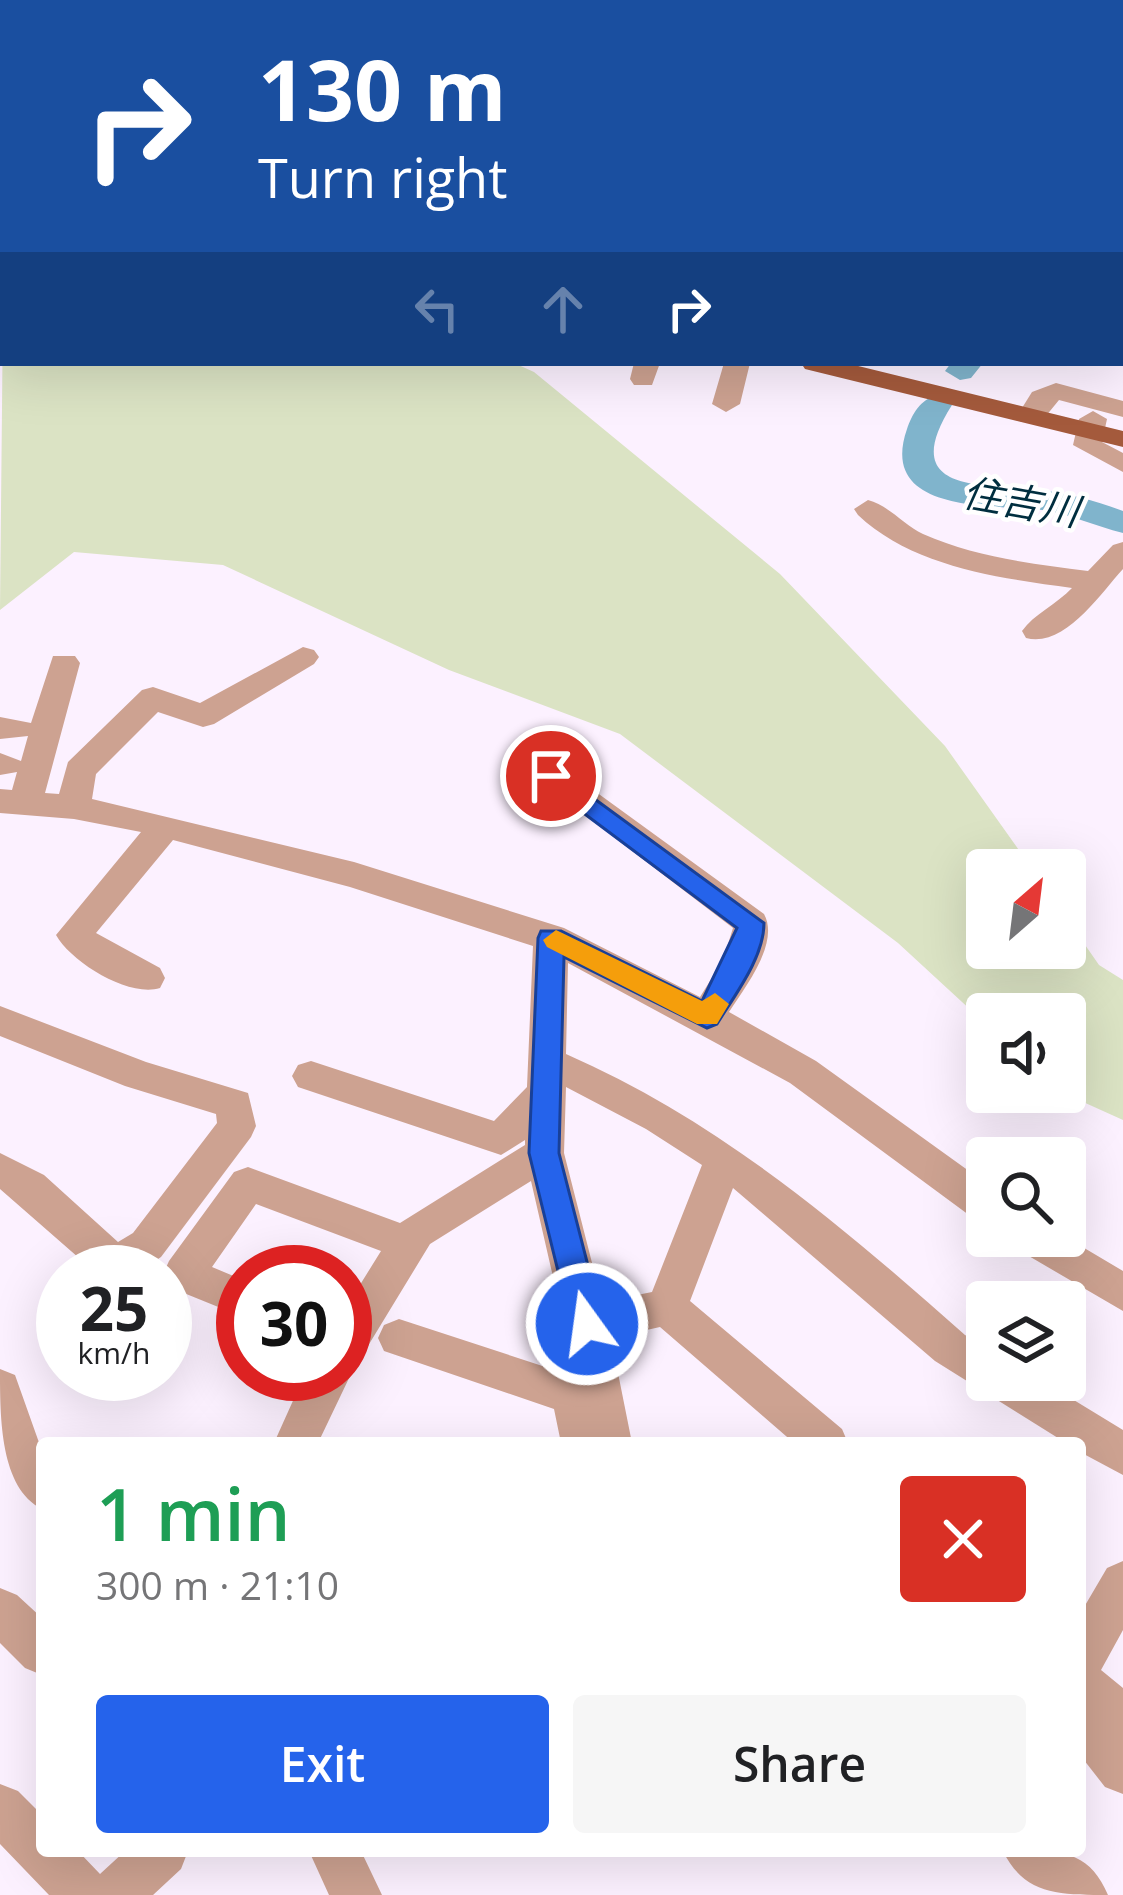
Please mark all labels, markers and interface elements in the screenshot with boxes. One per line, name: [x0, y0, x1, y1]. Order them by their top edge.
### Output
text: 130 m: [258, 31, 506, 146]
icon: right: [60, 48, 216, 204]
text: Turn right: [258, 140, 507, 214]
icon: left: [404, 276, 470, 342]
icon: ahead: [530, 276, 596, 342]
icon: right: [656, 276, 722, 342]
water label: 住吉川: [959, 464, 1087, 537]
pin: [500, 725, 602, 827]
icon: arrive: [518, 743, 584, 809]
north arrow: [966, 849, 1086, 969]
map controls: [966, 849, 1086, 1401]
button: sound: [966, 993, 1086, 1113]
button: search: [966, 1137, 1086, 1257]
speed limit sign: 30: [216, 1245, 372, 1401]
position arrow: [524, 1261, 650, 1387]
text: 25: [80, 1267, 148, 1349]
button: layers: [966, 1281, 1086, 1401]
text: km/h: [78, 1332, 150, 1373]
text: 1 min: [96, 1464, 290, 1562]
button: close: [900, 1476, 1026, 1602]
text: 300 m · 21:10: [96, 1558, 339, 1611]
button: Exit: [96, 1695, 549, 1833]
button: Share: [573, 1695, 1026, 1833]

